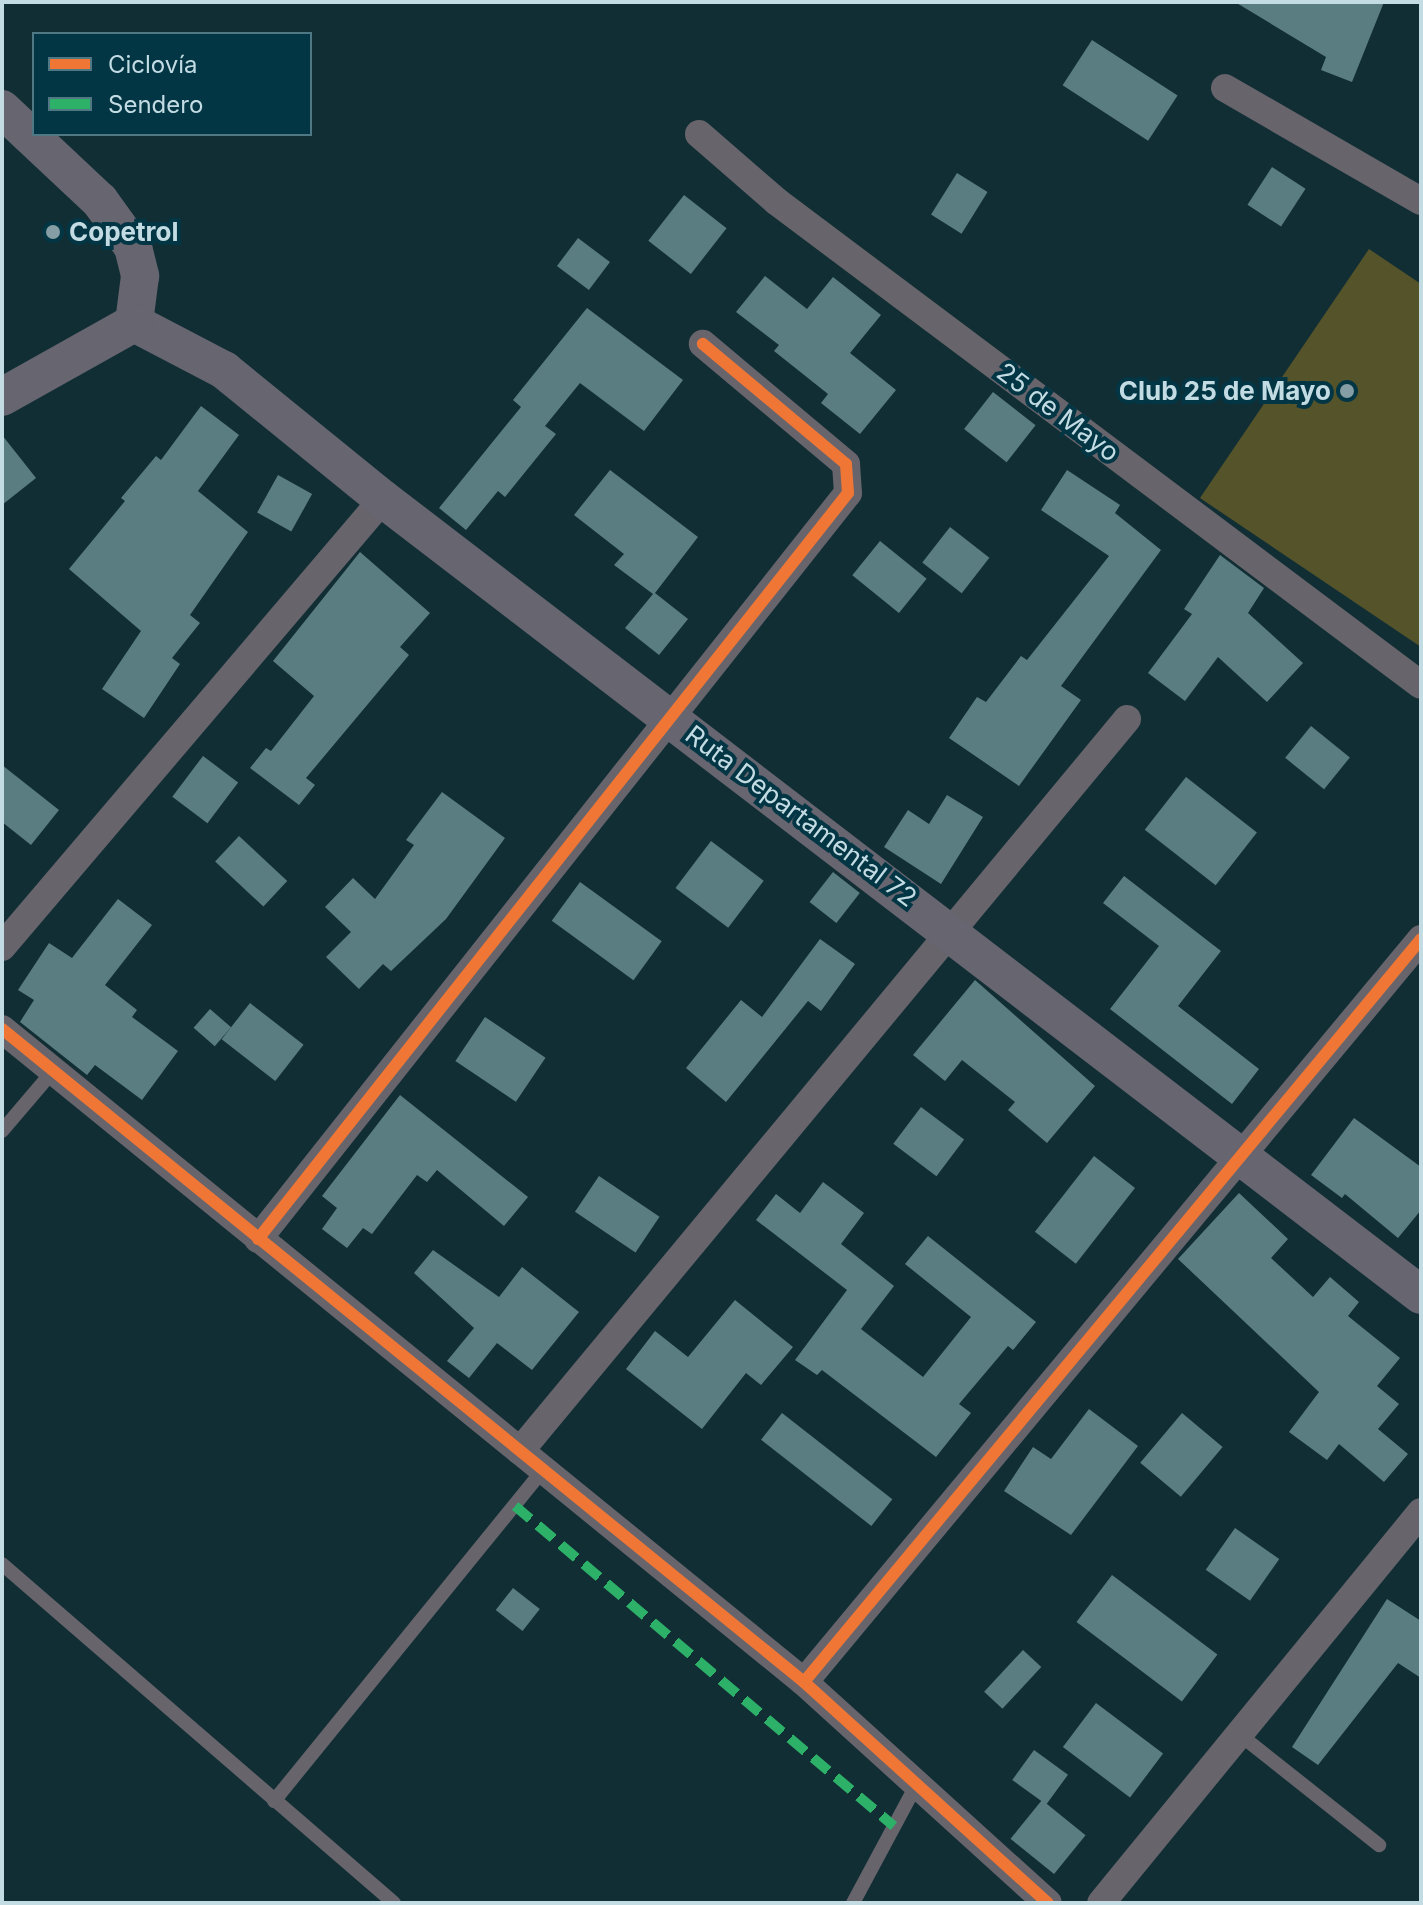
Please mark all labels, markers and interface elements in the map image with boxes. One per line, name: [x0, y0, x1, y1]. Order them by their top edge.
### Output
legend: [32, 32, 312, 136]
text: Ciclovía: [108, 50, 198, 79]
text: Sendero: [108, 90, 203, 119]
place label: Copetrol: [69, 216, 179, 248]
marker: Copetrol: [44, 223, 62, 241]
street label: 25 de Mayo: [991, 356, 1125, 468]
place label: Club 25 de Mayo: [1119, 375, 1331, 407]
marker: Club 25 de Mayo: [1338, 382, 1356, 400]
street label: Ruta Departamental 72: [679, 719, 923, 913]

